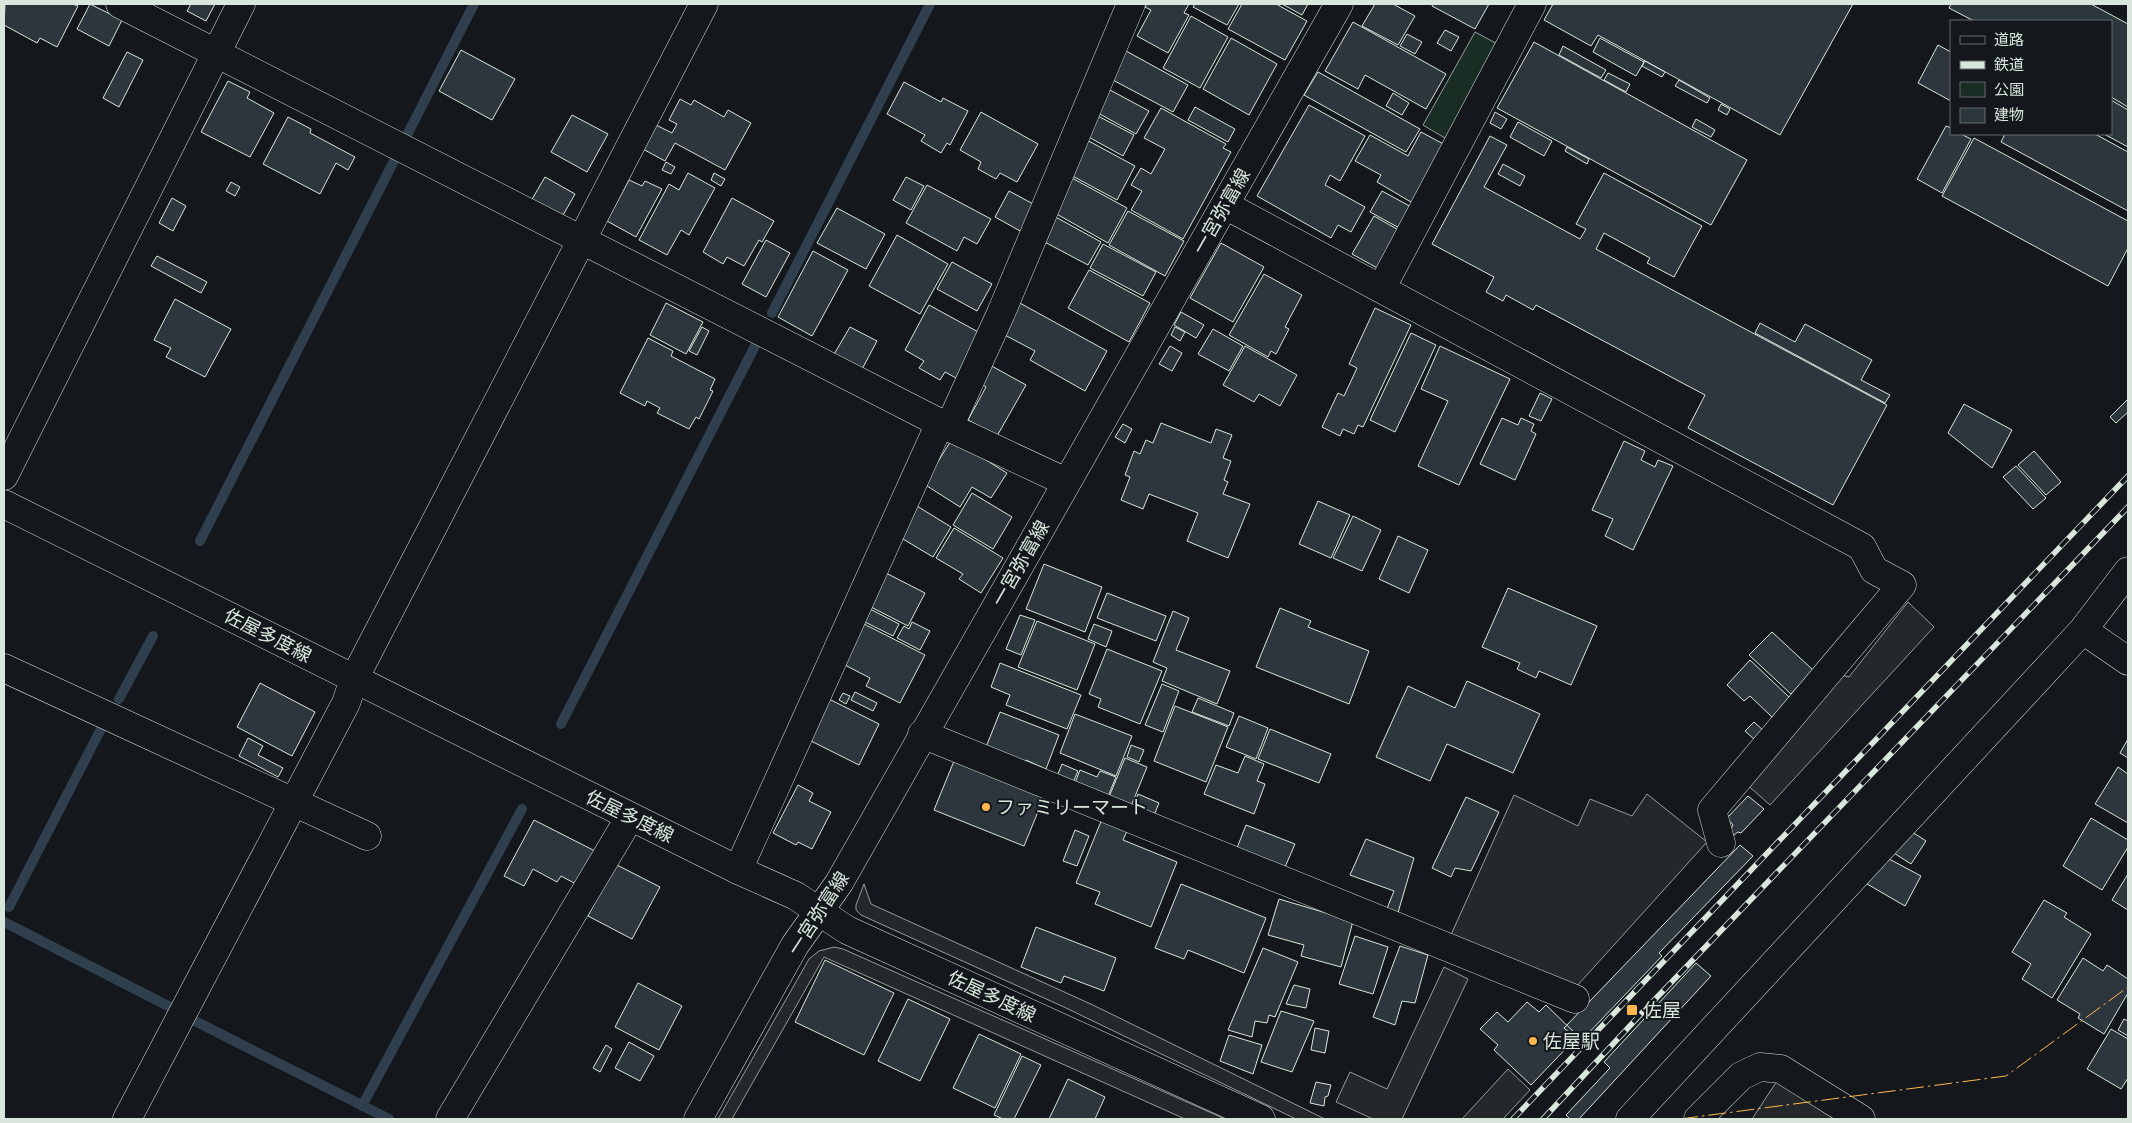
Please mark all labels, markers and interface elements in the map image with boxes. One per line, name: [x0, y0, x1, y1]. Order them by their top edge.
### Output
legend: [1950, 20, 2112, 135]
text: 道路: [1994, 31, 2024, 49]
text: 鉄道: [1994, 56, 2024, 74]
text: 公園: [1994, 81, 2024, 99]
text: 建物: [1994, 106, 2024, 124]
street label: 一宮弥富線: [1188, 164, 1256, 259]
street label: 一宮弥富線: [987, 516, 1055, 611]
street label: 佐屋多度線: [220, 604, 315, 668]
street label: 佐屋多度線: [582, 785, 678, 849]
place label: ファミリーマート: [996, 796, 1148, 820]
marker: ファミリーマート: [980, 801, 992, 813]
street label: 一宮弥富線: [783, 867, 855, 960]
street label: 佐屋多度線: [943, 966, 1040, 1028]
place label: 佐屋: [1643, 999, 1681, 1023]
marker: 佐屋: [1625, 1003, 1639, 1017]
place label: 佐屋駅: [1543, 1030, 1600, 1054]
marker: 佐屋駅: [1527, 1035, 1539, 1047]

